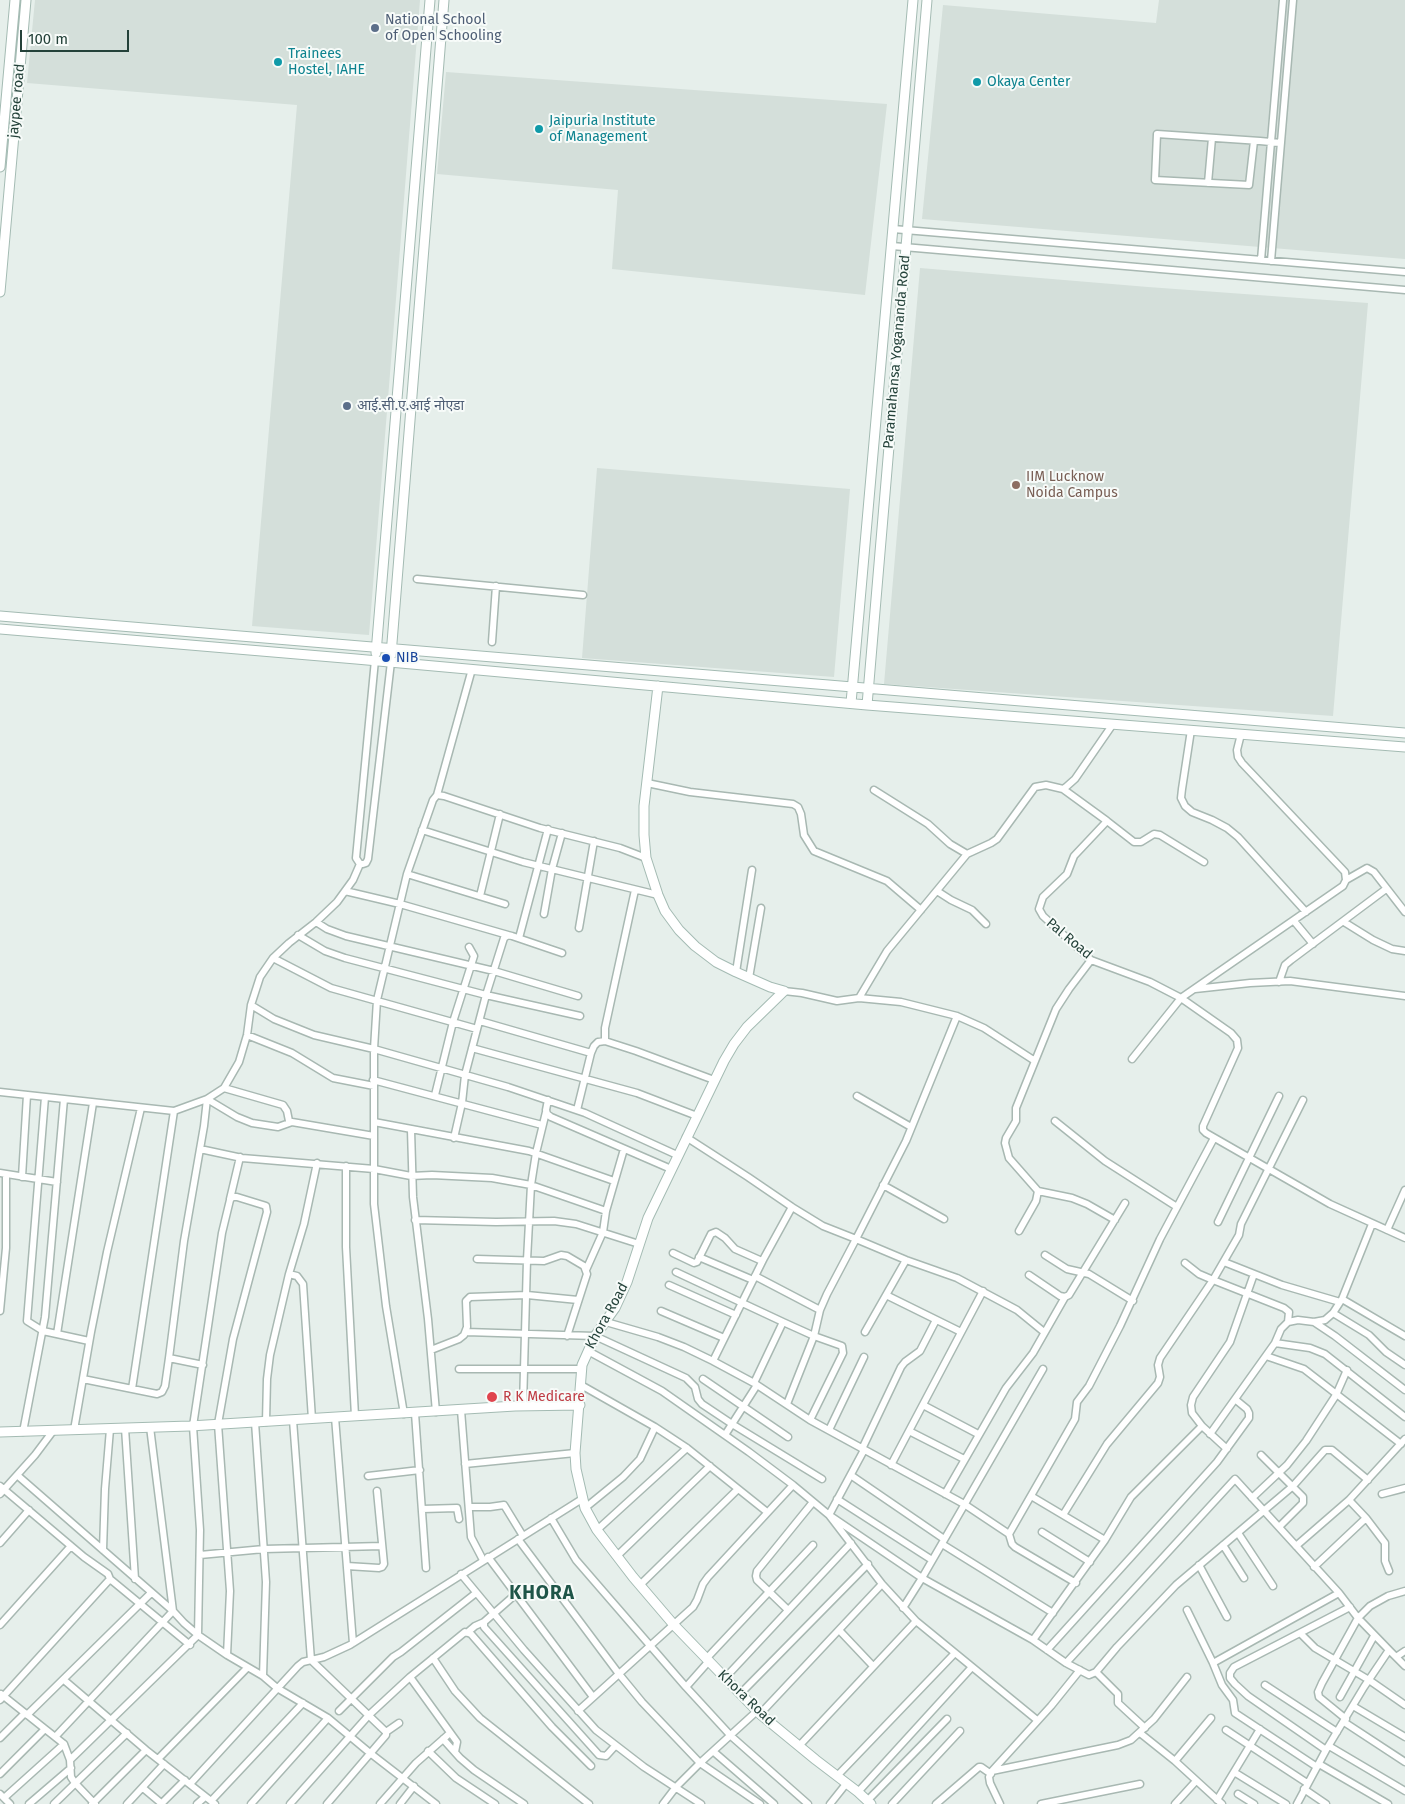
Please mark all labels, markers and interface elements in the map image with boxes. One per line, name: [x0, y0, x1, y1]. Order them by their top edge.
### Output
place label: National School of Open Schooling: [385, 12, 502, 44]
scale bar: [22, 20, 131, 52]
marker: National School of Open Schooling: [369, 22, 381, 34]
text: 100 m: [28, 30, 68, 48]
place label: Trainees Hostel, IAHE: [288, 46, 365, 78]
marker: Trainees Hostel, IAHE: [272, 56, 284, 68]
street label: jaypee road: [5, 63, 29, 139]
place label: Okaya Center: [987, 74, 1070, 90]
marker: Okaya Center: [971, 76, 983, 88]
place label: Jaipuria Institute of Management: [549, 113, 656, 146]
marker: Jaipuria Institute of Management: [533, 123, 545, 135]
street label: Paramahansa Yogananda Road: [880, 254, 914, 450]
place label: आई.सी.ए.आई नोएडा: [357, 398, 464, 414]
marker: आई.सी.ए.आई नोएडा: [341, 400, 353, 412]
place label: IIM Lucknow Noida Campus: [1026, 469, 1118, 502]
marker: IIM Lucknow Noida Campus: [1010, 479, 1022, 491]
place label: NIB: [396, 650, 418, 666]
marker: NIB: [380, 652, 392, 664]
street label: Pal Road: [1043, 915, 1095, 963]
street label: Khora Road: [582, 1280, 632, 1352]
place label: R K Medicare: [503, 1389, 585, 1405]
marker: R K Medicare: [485, 1390, 499, 1404]
district label: KHORA: [509, 1583, 575, 1605]
street label: Khora Road: [714, 1667, 778, 1729]

